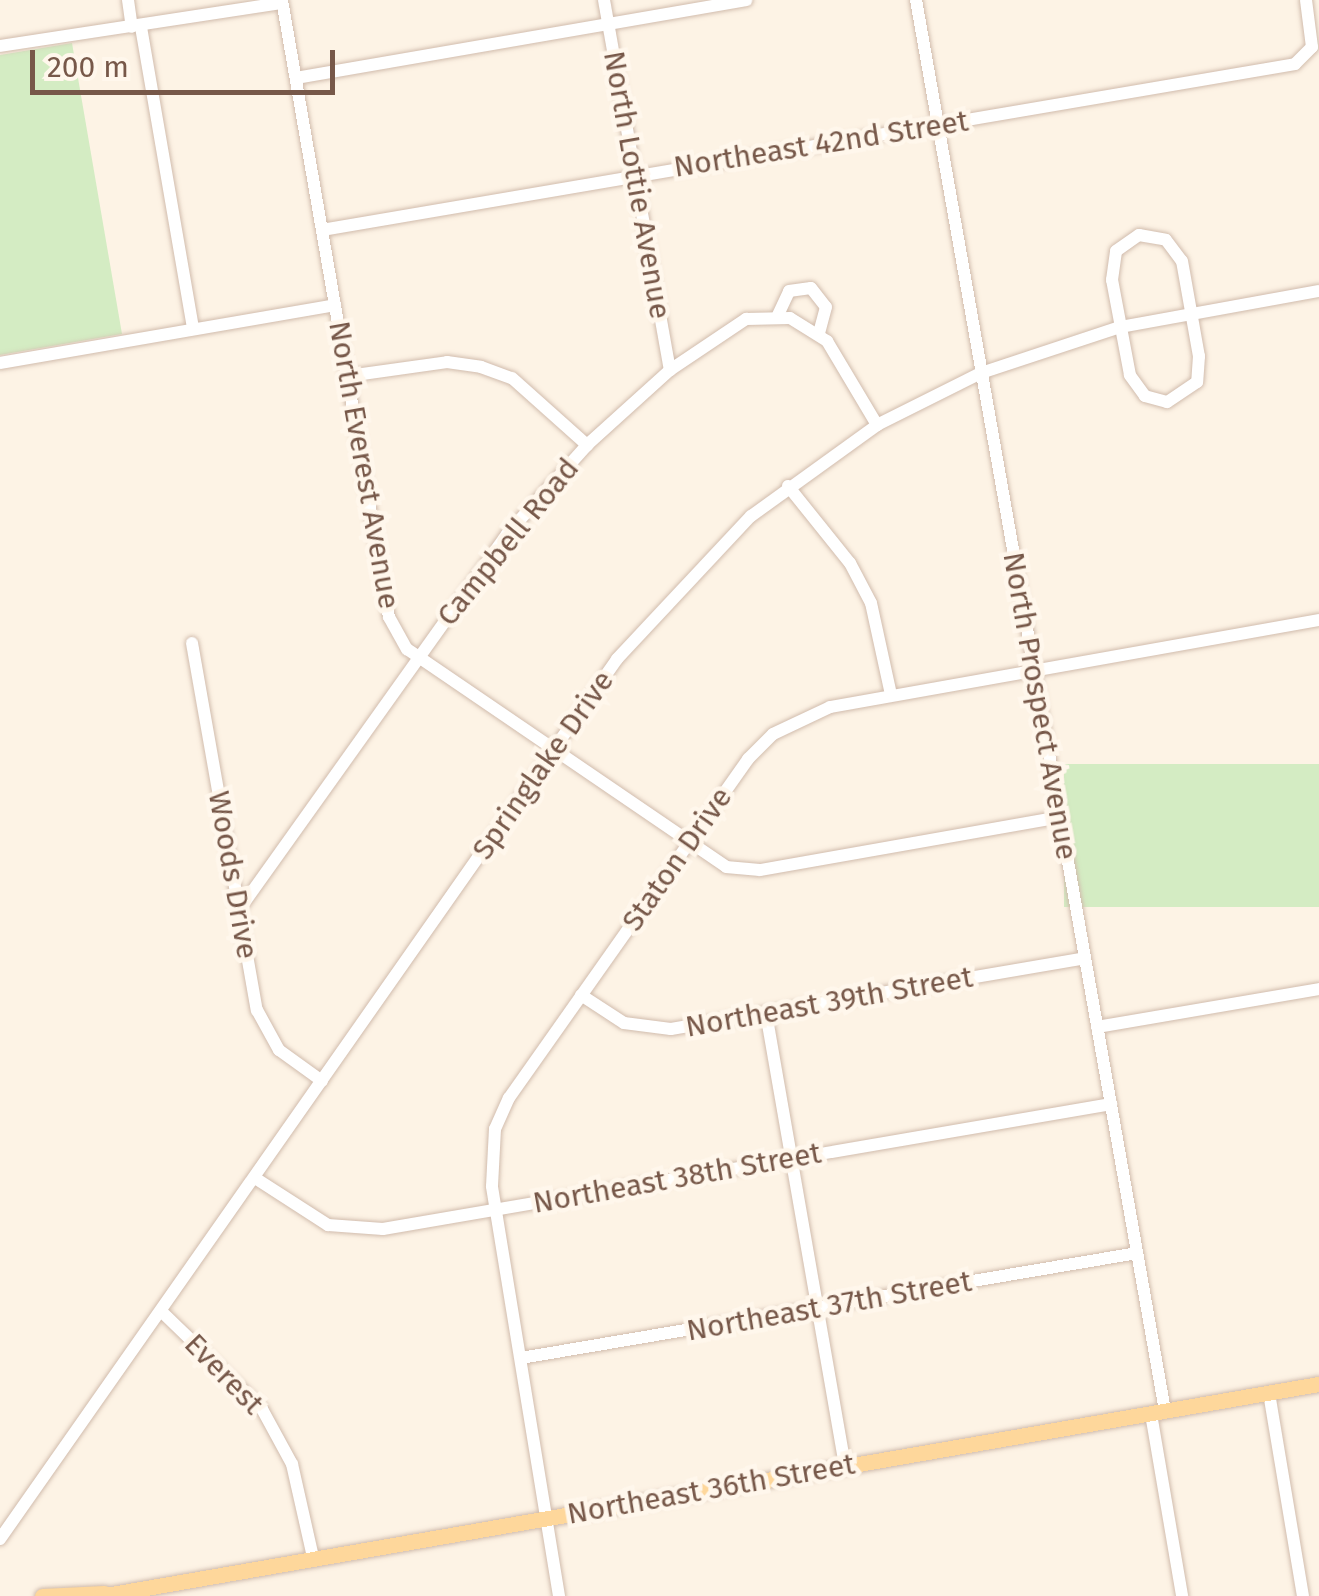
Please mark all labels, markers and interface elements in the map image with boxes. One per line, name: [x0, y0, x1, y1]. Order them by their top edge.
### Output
scale bar: [35, 30, 340, 92]
street label: North Lottie Avenue: [596, 48, 678, 322]
text: 200 m: [47, 49, 129, 85]
street label: Northeast 42nd Street: [671, 103, 971, 185]
street label: North Everest Avenue: [321, 318, 407, 612]
street label: Campbell Road: [429, 451, 587, 633]
street label: North Prospect Avenue: [995, 549, 1085, 863]
street label: Springlake Drive: [465, 664, 621, 866]
street label: Staton Drive: [614, 780, 740, 938]
street label: Woods Drive: [201, 788, 265, 962]
street label: Northeast 39th Street: [683, 959, 975, 1045]
street label: Northeast 38th Street: [530, 1135, 824, 1221]
street label: Northeast 37th Street: [684, 1263, 974, 1349]
street label: Everest: [177, 1326, 271, 1422]
street label: Northeast 36th Street: [564, 1446, 858, 1532]

